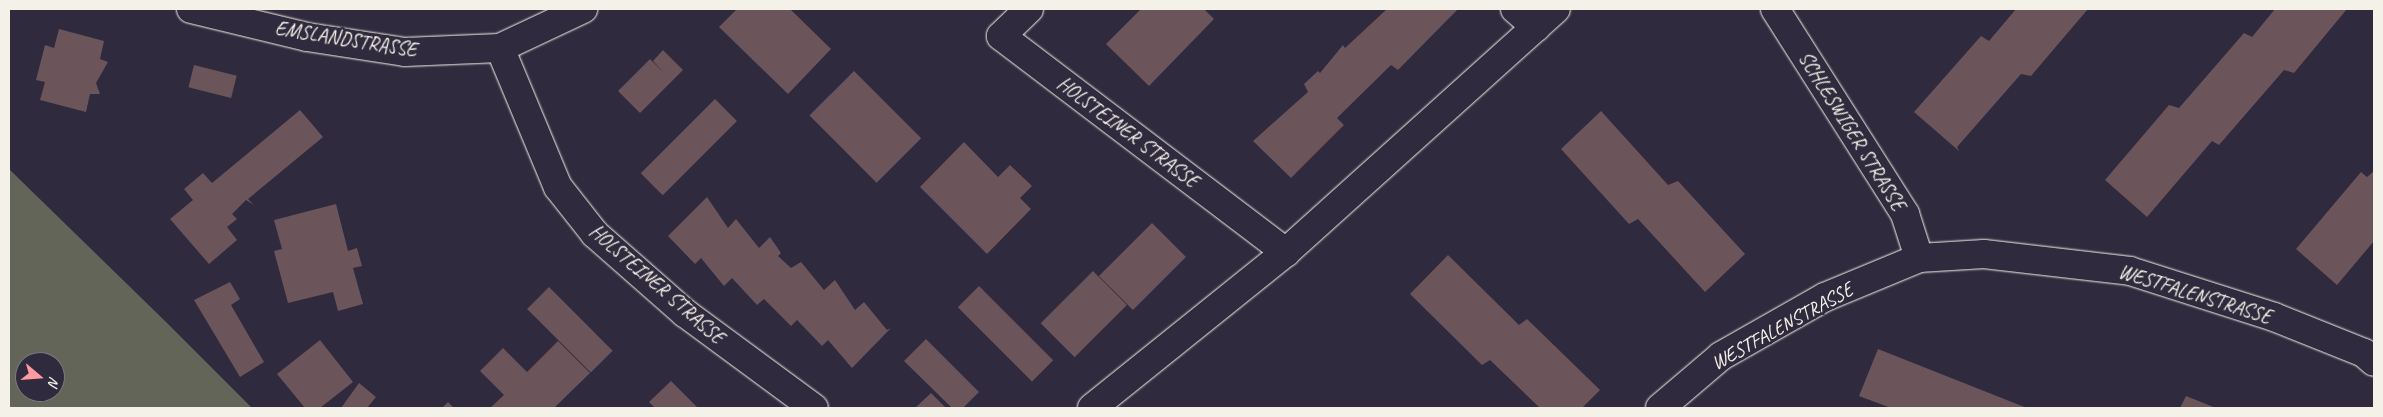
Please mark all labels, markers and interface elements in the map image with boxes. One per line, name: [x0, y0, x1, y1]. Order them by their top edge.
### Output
street label: EMSLANDSTRASSE: [273, 16, 419, 62]
street label: SCHLESWIGER STRASSE: [1794, 47, 1910, 215]
street label: HOLSTEINER STRASSE: [1053, 71, 1203, 193]
street label: HOLSTEINER STRASSE: [585, 219, 729, 349]
street label: WESTFALENSTRASSE: [2116, 259, 2274, 329]
street label: WESTFALENSTRASSE: [1707, 277, 1857, 375]
north arrow: [15, 352, 65, 402]
text: N: [44, 375, 63, 388]

